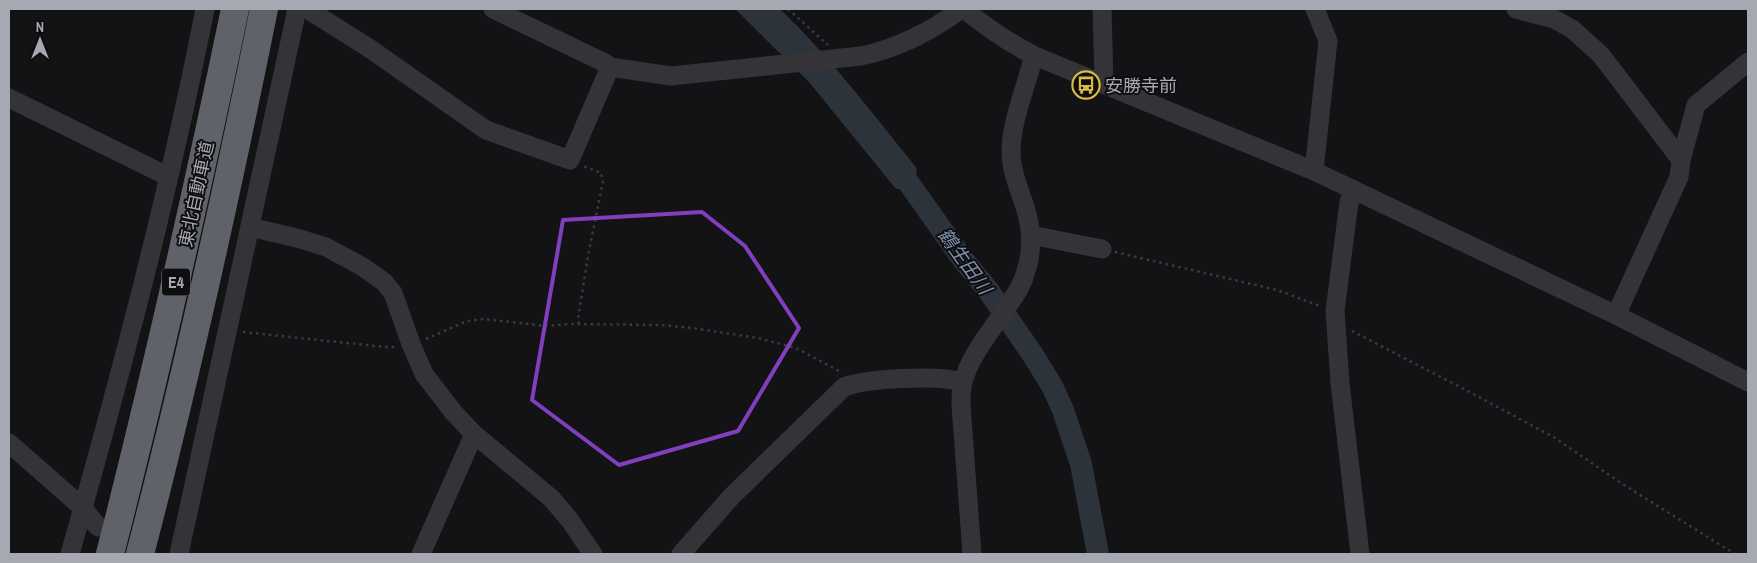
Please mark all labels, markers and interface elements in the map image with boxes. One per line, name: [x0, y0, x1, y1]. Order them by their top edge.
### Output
north arrow: [15, 15, 65, 65]
text: N: [36, 18, 44, 36]
bus stop icon: 安勝寺前: [1071, 70, 1101, 100]
place label: 安勝寺前: [1105, 73, 1177, 98]
street label: 東北自動車道: [173, 139, 219, 249]
water label: 鶴生田川: [932, 223, 999, 301]
road number: E4: [162, 268, 190, 296]

